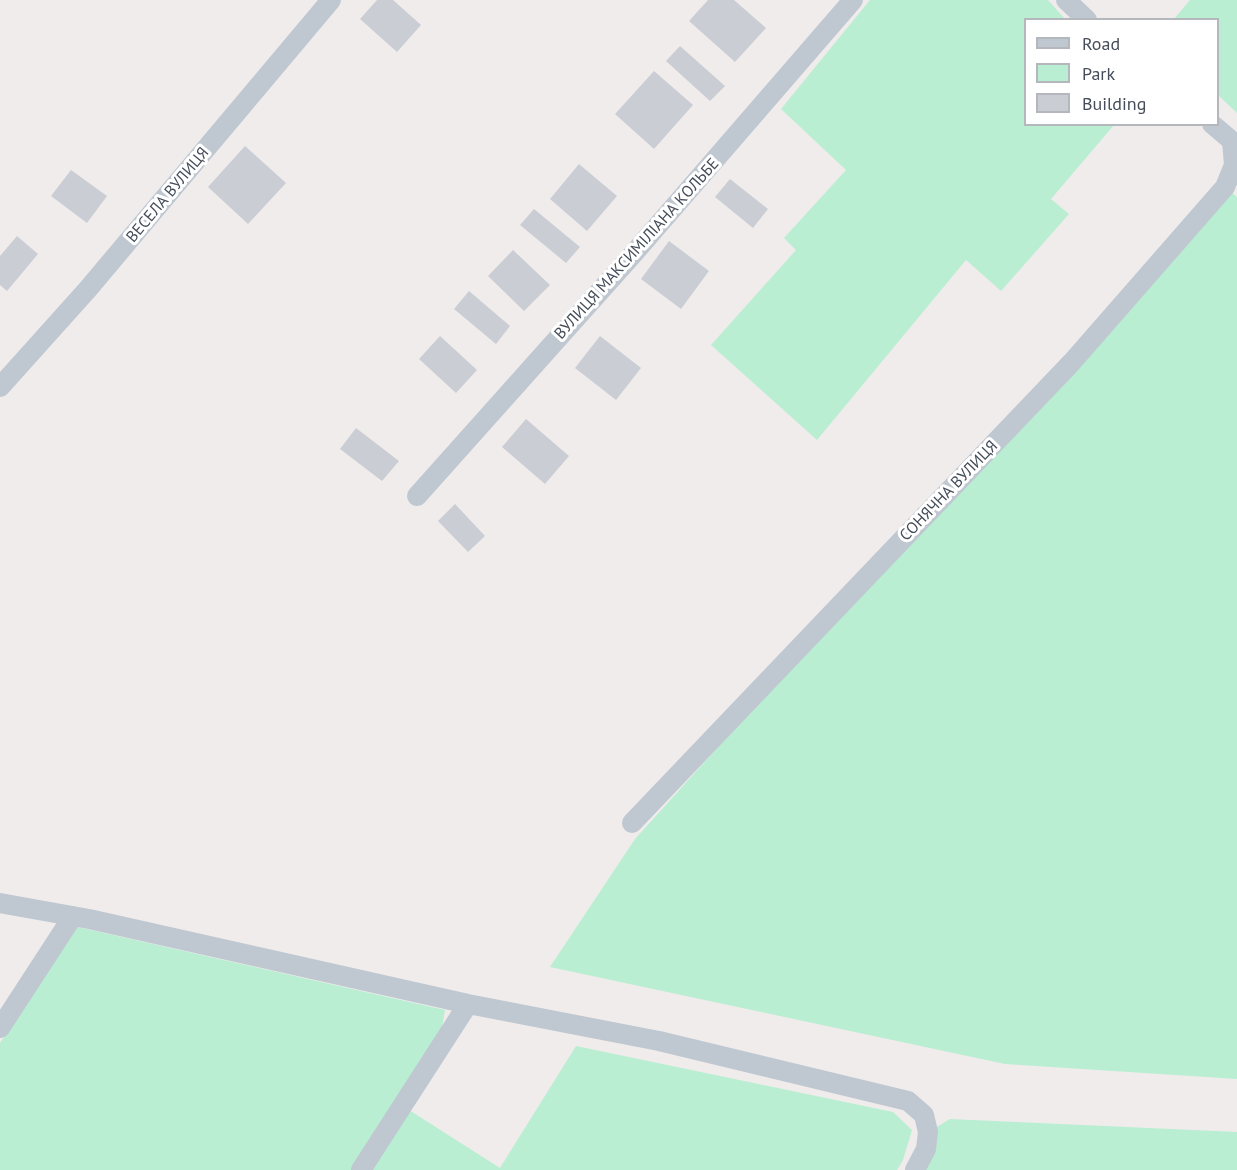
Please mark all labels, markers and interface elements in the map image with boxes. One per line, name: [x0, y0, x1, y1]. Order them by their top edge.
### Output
legend: [1024, 18, 1219, 126]
text: Road: [1082, 32, 1120, 55]
text: Park: [1082, 62, 1115, 85]
text: Building: [1082, 92, 1146, 115]
street label: ВЕСЕЛА ВУЛИЦЯ: [123, 144, 213, 246]
street label: ВУЛИЦЯ МАКСИМІЛІАНА КОЛЬБЕ: [551, 155, 723, 343]
street label: СОНЯЧНА ВУЛИЦЯ: [896, 437, 1002, 545]

